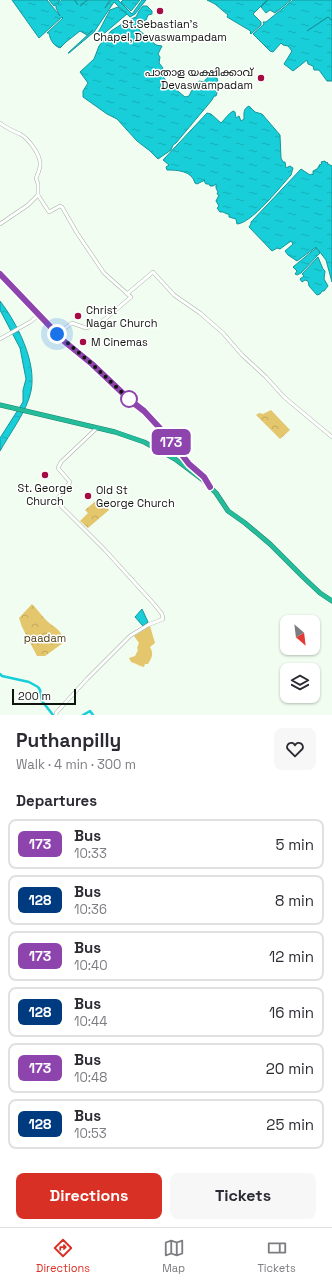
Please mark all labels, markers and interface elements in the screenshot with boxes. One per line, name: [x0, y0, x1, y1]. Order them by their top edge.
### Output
marker: St.Sebastian's Chapel, Devaswampadam: [155, 6, 165, 16]
place label: St.Sebastian's Chapel, Devaswampadam: [93, 17, 227, 44]
place label: പാതാള യക്ഷിക്കാവ് Devaswampadam: [145, 65, 254, 92]
marker: പാതാള യക്ഷിക്കാവ് Devaswampadam: [256, 73, 266, 83]
place label: Christ Nagar Church: [86, 303, 158, 330]
marker: Christ Nagar Church: [73, 311, 83, 321]
your location: [47, 324, 67, 344]
place label: M Cinemas: [91, 335, 148, 349]
marker: M Cinemas: [78, 337, 88, 347]
unlabelled marker: [120, 390, 138, 408]
line badge: 173: [148, 429, 194, 455]
text: 173: [160, 433, 182, 451]
marker: St. George Church: [40, 470, 50, 480]
place label: St. George Church: [17, 481, 73, 508]
place label: Old St George Church: [96, 483, 175, 510]
marker: Old St George Church: [83, 491, 93, 501]
north arrow: [280, 615, 320, 655]
map controls: [280, 615, 320, 703]
park label: paadam: [24, 631, 66, 645]
button: layers: [280, 663, 320, 703]
scale bar: [12, 687, 76, 706]
text: 200 m: [18, 689, 51, 703]
text: Puthanpilly: [16, 728, 121, 753]
button: heart: [274, 728, 316, 770]
text: Walk · 4 min · 300 m: [16, 756, 136, 773]
text: Departures: [16, 791, 97, 810]
text: Bus: [74, 826, 101, 845]
text: 173: [29, 835, 51, 853]
text: 5 min: [275, 835, 314, 854]
text: 10:33: [74, 845, 107, 862]
text: Bus: [74, 882, 101, 901]
text: 128: [28, 891, 52, 909]
text: 8 min: [275, 891, 314, 910]
text: 10:36: [74, 901, 107, 918]
text: Bus: [74, 938, 101, 957]
text: 173: [29, 947, 51, 965]
text: 12 min: [269, 947, 314, 966]
text: 10:40: [74, 957, 108, 974]
text: Bus: [74, 994, 101, 1013]
text: 128: [28, 1003, 52, 1021]
text: 16 min: [269, 1003, 314, 1022]
text: 10:44: [74, 1013, 107, 1030]
text: Bus: [74, 1050, 101, 1069]
text: 173: [29, 1059, 51, 1077]
text: 20 min: [266, 1059, 314, 1078]
text: 10:48: [74, 1069, 107, 1086]
text: Bus: [74, 1106, 101, 1125]
text: 128: [28, 1115, 52, 1133]
text: 25 min: [266, 1115, 314, 1134]
text: 10:53: [74, 1125, 107, 1142]
button: Directions: [16, 1173, 162, 1219]
button: Tickets: [170, 1173, 316, 1219]
tab: Directions: [36, 1237, 90, 1275]
tab: Map: [162, 1237, 185, 1275]
tab: Tickets: [257, 1237, 296, 1275]

